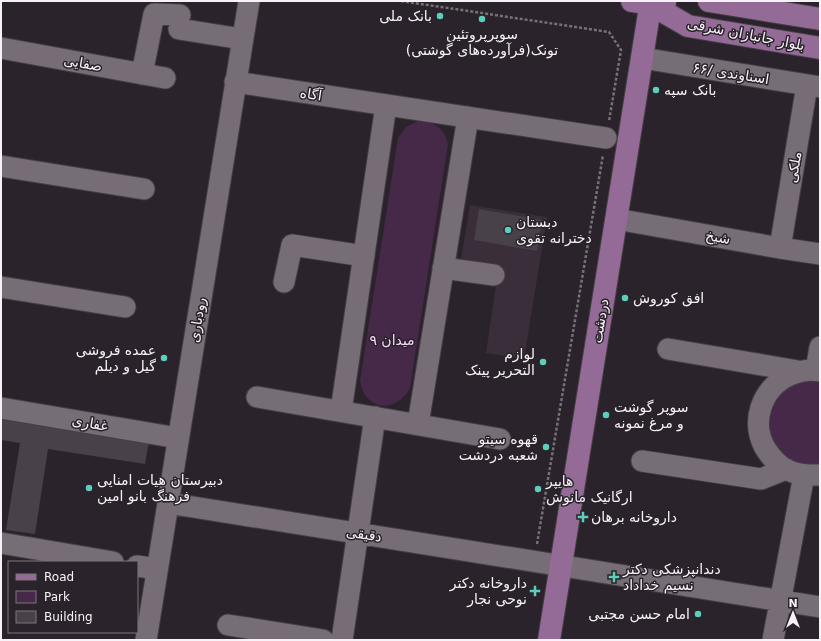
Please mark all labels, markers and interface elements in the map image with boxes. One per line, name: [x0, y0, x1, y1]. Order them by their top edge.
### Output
place label: بانک ملی: [379, 8, 432, 24]
marker: بانک ملی: [435, 11, 445, 21]
marker: سوپرپروتئین تونک(فرآورده‌های گوشتی): [477, 14, 487, 24]
street label: بلوار جانبازان شرقی: [686, 15, 806, 54]
place label: سوپرپروتئین تونک(فرآورده‌های گوشتی): [406, 26, 558, 59]
street label: صفایی: [62, 52, 104, 74]
street label: اسناوندی /۶۶: [691, 59, 770, 88]
place label: بانک سپه: [664, 82, 717, 99]
street label: آگاه: [299, 84, 324, 104]
marker: بانک سپه: [651, 85, 661, 95]
street label: ملکی: [783, 150, 805, 184]
place label: دبستان دخترانه تقوی: [516, 214, 592, 247]
marker: دبستان دخترانه تقوی: [503, 225, 513, 235]
street label: شیخ: [704, 227, 732, 248]
place label: افق کوروش: [633, 290, 704, 307]
marker: افق کوروش: [620, 293, 630, 303]
street label: رودباری: [186, 296, 209, 344]
street label: دردشت: [589, 298, 612, 344]
park label: میدان ۹: [369, 332, 415, 348]
place label: عمده فروشی گیل و دیلم: [76, 342, 156, 375]
place label: لوازم التحریر پینک: [465, 346, 535, 379]
marker: عمده فروشی گیل و دیلم: [159, 353, 169, 363]
marker: لوازم التحریر پینک: [538, 357, 548, 367]
place label: سوپر گوشت و مرغ نمونه: [614, 399, 688, 432]
marker: سوپر گوشت و مرغ نمونه: [601, 410, 611, 420]
street label: غفاری: [71, 412, 109, 435]
place label: قهوه سیتو شعبه دردشت: [459, 431, 538, 464]
marker: قهوه سیتو شعبه دردشت: [541, 442, 551, 452]
place label: دبیرستان هیات امنایی فرهنگ بانو امین: [97, 472, 223, 505]
place label: هایپر ارگانیک مانوش: [545, 473, 633, 506]
marker: دبیرستان هیات امنایی فرهنگ بانو امین: [84, 483, 94, 493]
marker: هایپر ارگانیک مانوش: [533, 484, 543, 494]
place label: داروخانه برهان: [591, 509, 677, 526]
marker: داروخانه برهان: [578, 512, 588, 522]
street label: دقیقی: [345, 523, 383, 545]
legend: [8, 561, 138, 633]
place label: دندانپزشکی دکتر نسیم خداداد: [622, 561, 721, 594]
text: Road: [44, 570, 74, 584]
marker: دندانپزشکی دکتر نسیم خداداد: [608, 571, 620, 583]
place label: داروخانه دکتر نوحی نجار: [449, 575, 527, 608]
marker: داروخانه دکتر نوحی نجار: [530, 586, 540, 596]
text: Park: [44, 590, 70, 604]
north arrow: [773, 593, 813, 633]
text: N: [788, 597, 798, 610]
place label: امام حسن مجتبی: [588, 606, 690, 623]
marker: امام حسن مجتبی: [693, 609, 703, 619]
text: Building: [44, 610, 93, 624]

